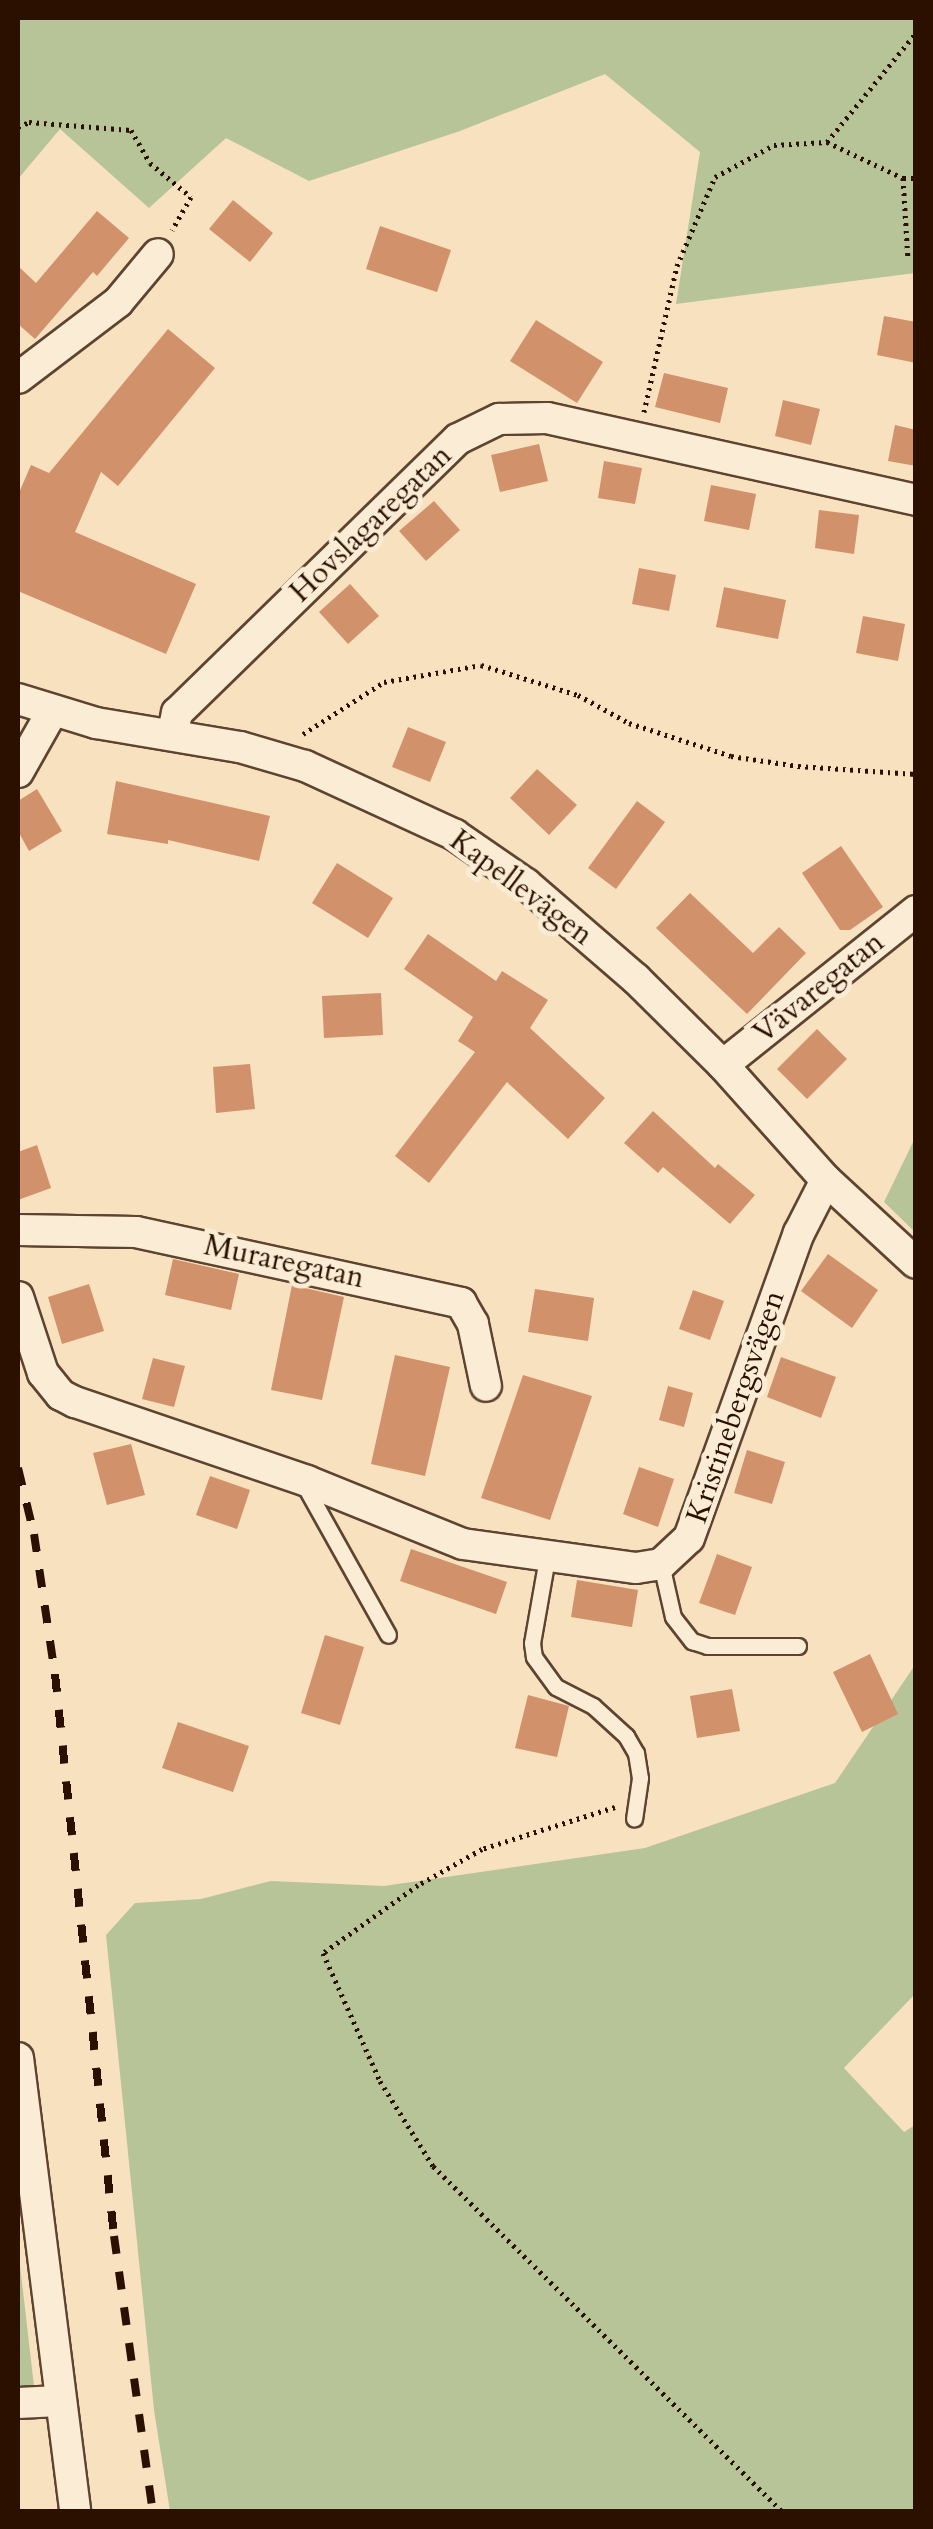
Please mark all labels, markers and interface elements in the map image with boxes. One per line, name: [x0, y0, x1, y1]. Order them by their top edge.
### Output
street label: Hovslagaregatan: [283, 438, 459, 610]
street label: Kapellevägen: [442, 823, 600, 953]
street label: Vävaregatan: [747, 925, 891, 1051]
street label: Muraregatan: [201, 1228, 367, 1296]
street label: Kristinebergsvägen: [679, 1286, 793, 1528]

